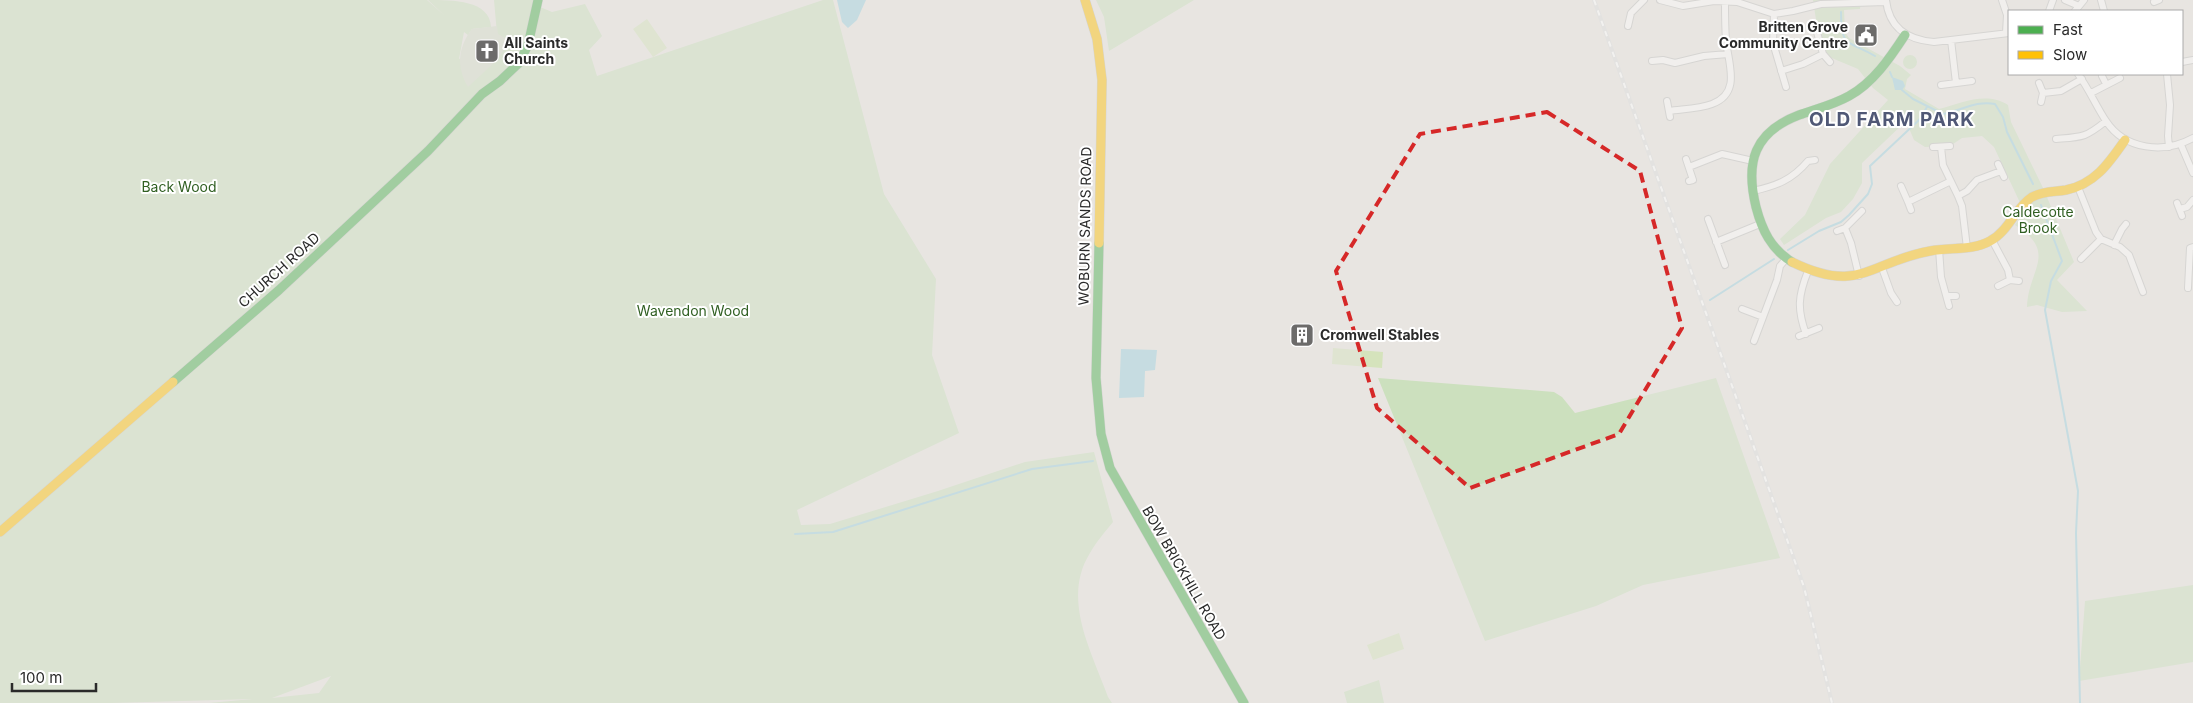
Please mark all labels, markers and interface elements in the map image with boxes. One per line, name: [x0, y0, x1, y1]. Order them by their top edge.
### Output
legend: [2008, 10, 2183, 75]
place label: Britten Grove Community Centre: [1719, 18, 1848, 51]
text: Fast: [2053, 20, 2083, 39]
public building icon: Britten Grove Community Centre: [1853, 22, 1879, 48]
place label: All Saints Church: [504, 34, 568, 67]
church icon: All Saints Church: [474, 38, 500, 64]
text: Slow: [2053, 45, 2087, 64]
district label: OLD FARM PARK: [1809, 108, 1975, 131]
street label: WOBURN SANDS ROAD: [1075, 146, 1094, 306]
park label: Back Wood: [141, 178, 217, 195]
park label: Caldecotte Brook: [2002, 203, 2074, 236]
street label: CHURCH ROAD: [234, 229, 323, 311]
park label: Wavendon Wood: [637, 302, 749, 319]
building icon: Cromwell Stables: [1289, 322, 1315, 348]
place label: Cromwell Stables: [1320, 326, 1439, 343]
street label: BOW BRICKHILL ROAD: [1139, 503, 1230, 643]
scale bar: [12, 660, 96, 692]
text: 100 m: [20, 668, 62, 687]

